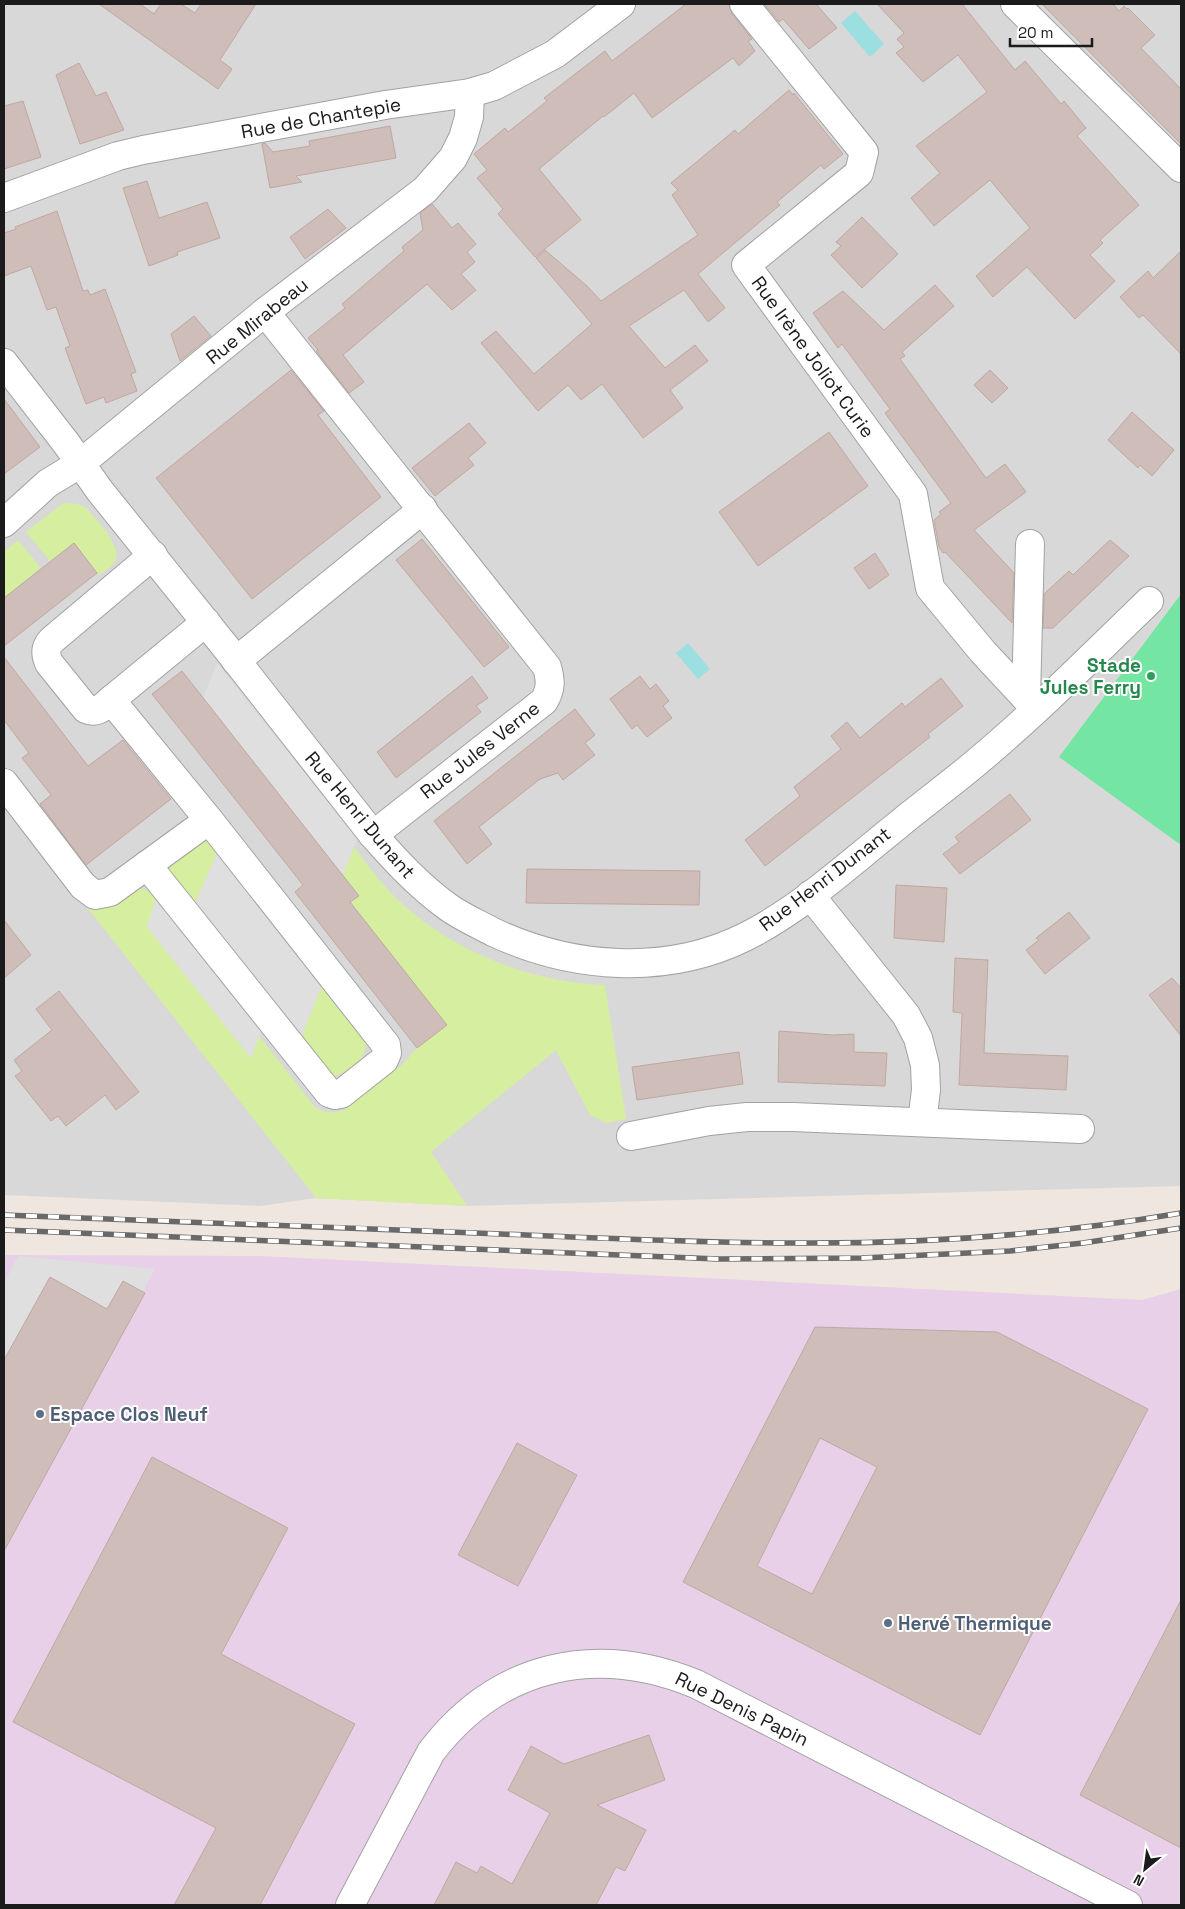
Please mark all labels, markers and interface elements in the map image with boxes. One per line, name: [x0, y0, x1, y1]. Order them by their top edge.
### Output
scale bar: [1010, 15, 1092, 47]
text: 20 m: [1018, 23, 1053, 42]
street label: Rue de Chantepie: [239, 92, 403, 144]
street label: Rue Irène Joliot Curie: [746, 271, 880, 443]
street label: Rue Mirabeau: [201, 272, 313, 370]
place label: Stade Jules Ferry: [1040, 653, 1141, 700]
marker: Stade Jules Ferry: [1145, 670, 1157, 682]
street label: Rue Jules Verne: [415, 695, 545, 805]
street label: Rue Henri Dunant: [299, 746, 421, 884]
street label: Rue Henri Dunant: [754, 821, 896, 937]
place label: Espace Clos Neuf: [50, 1402, 208, 1427]
marker: Espace Clos Neuf: [34, 1408, 46, 1420]
place label: Hervé Thermique: [898, 1611, 1052, 1636]
marker: Hervé Thermique: [882, 1617, 894, 1629]
street label: Rue Denis Papin: [671, 1666, 813, 1752]
north arrow: [1120, 1844, 1170, 1894]
text: N: [1130, 1870, 1147, 1891]

